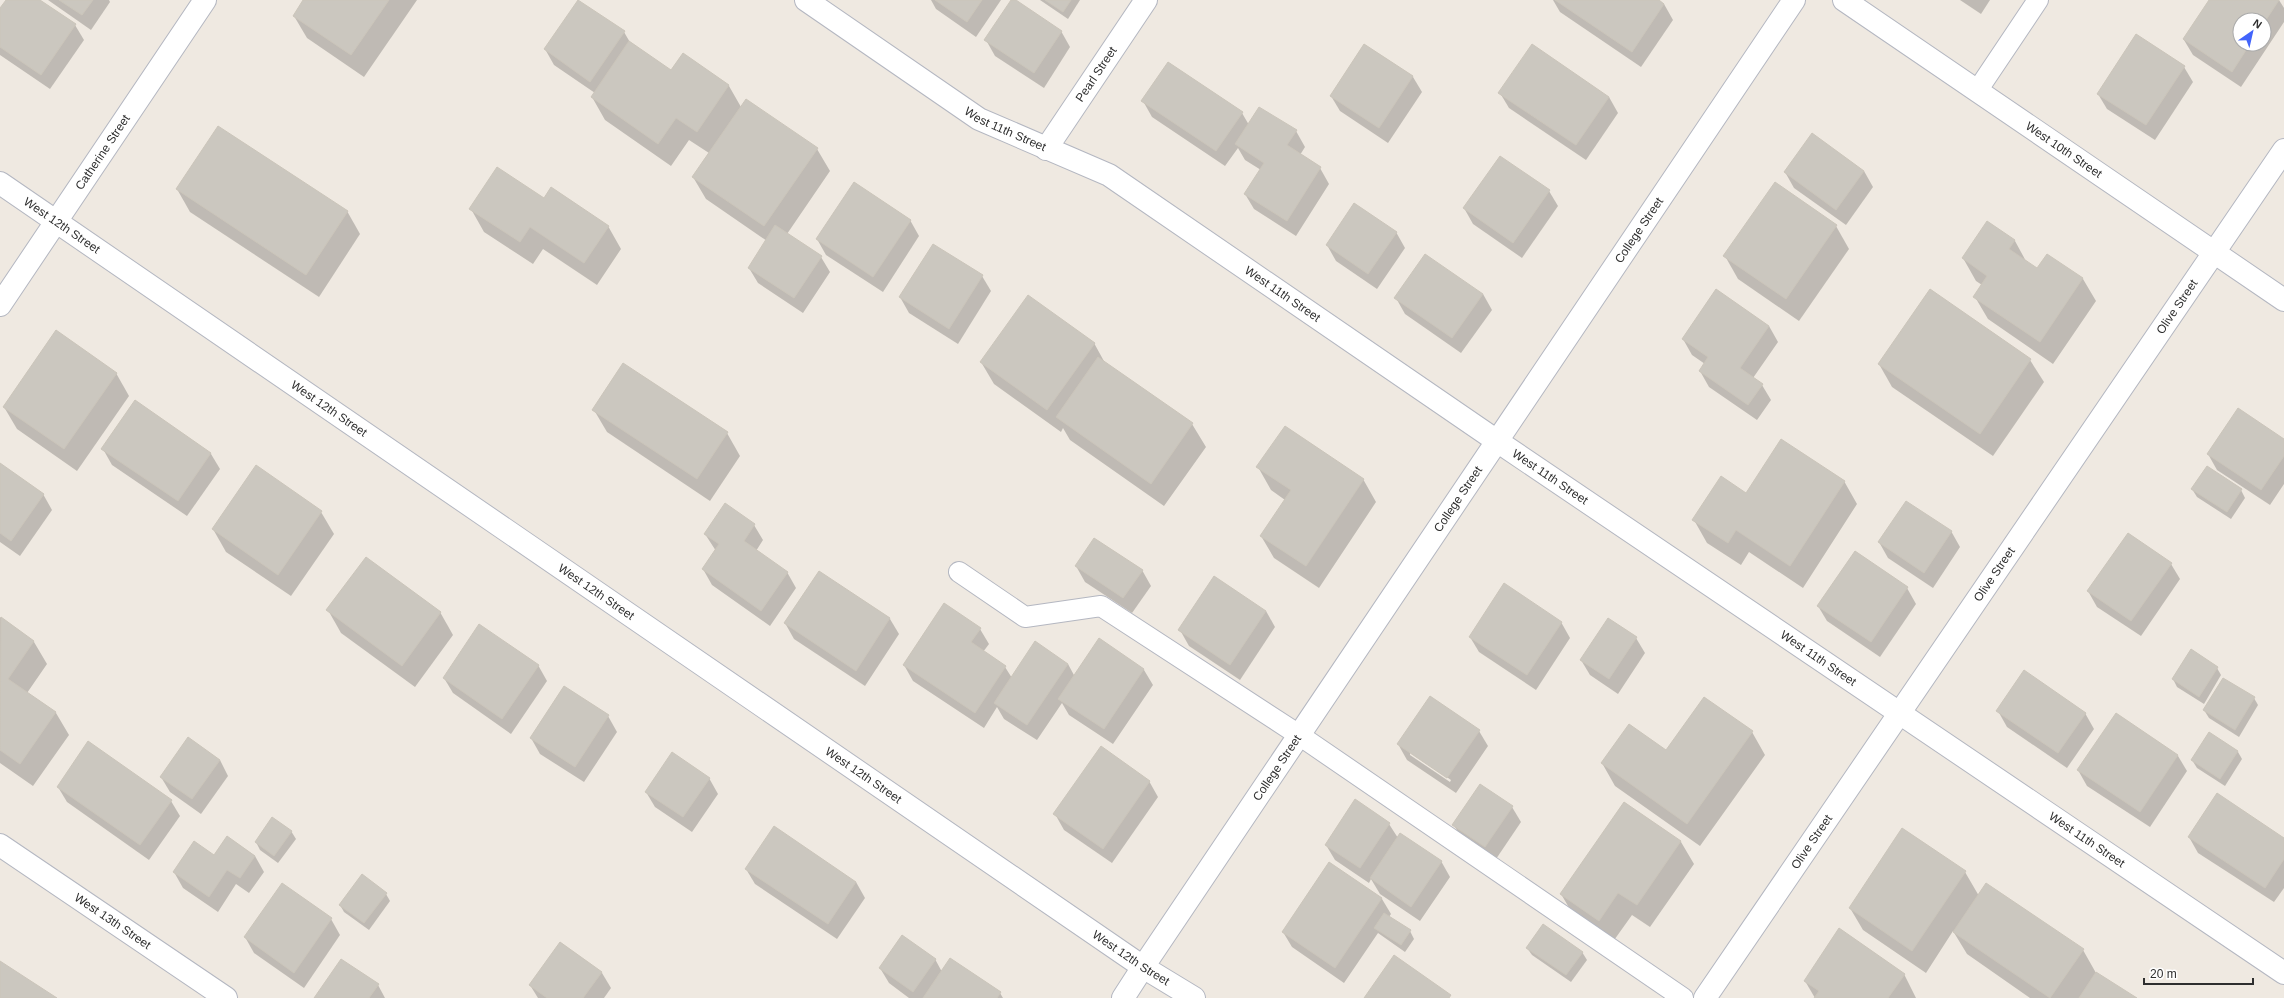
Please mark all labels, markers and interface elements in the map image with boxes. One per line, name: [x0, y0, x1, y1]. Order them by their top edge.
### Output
north arrow: [2232, 12, 2272, 52]
text: N: [2251, 17, 2264, 31]
street label: Pearl Street: [1073, 43, 1120, 105]
street label: West 11th Street: [962, 104, 1049, 154]
street label: Catherine Street: [72, 112, 133, 193]
street label: West 10th Street: [2023, 119, 2105, 181]
street label: West 12th Street: [21, 194, 103, 257]
street label: College Street: [1612, 194, 1666, 266]
street label: West 11th Street: [1242, 263, 1324, 325]
street label: Olive Street: [2153, 276, 2201, 337]
street label: West 12th Street: [288, 378, 370, 440]
street label: West 11th Street: [1510, 446, 1591, 508]
street label: College Street: [1431, 463, 1485, 535]
street label: Olive Street: [1971, 544, 2018, 604]
street label: West 12th Street: [555, 561, 638, 623]
street label: West 11th Street: [1778, 628, 1860, 689]
street label: College Street: [1250, 732, 1305, 803]
street label: West 12th Street: [823, 744, 905, 807]
street label: West 11th Street: [2046, 809, 2128, 871]
street label: Olive Street: [1788, 811, 1835, 872]
street label: West 13th Street: [72, 890, 154, 952]
street label: West 12th Street: [1090, 927, 1173, 989]
scale bar: [2144, 960, 2253, 986]
text: 20 m: [2150, 967, 2177, 981]

